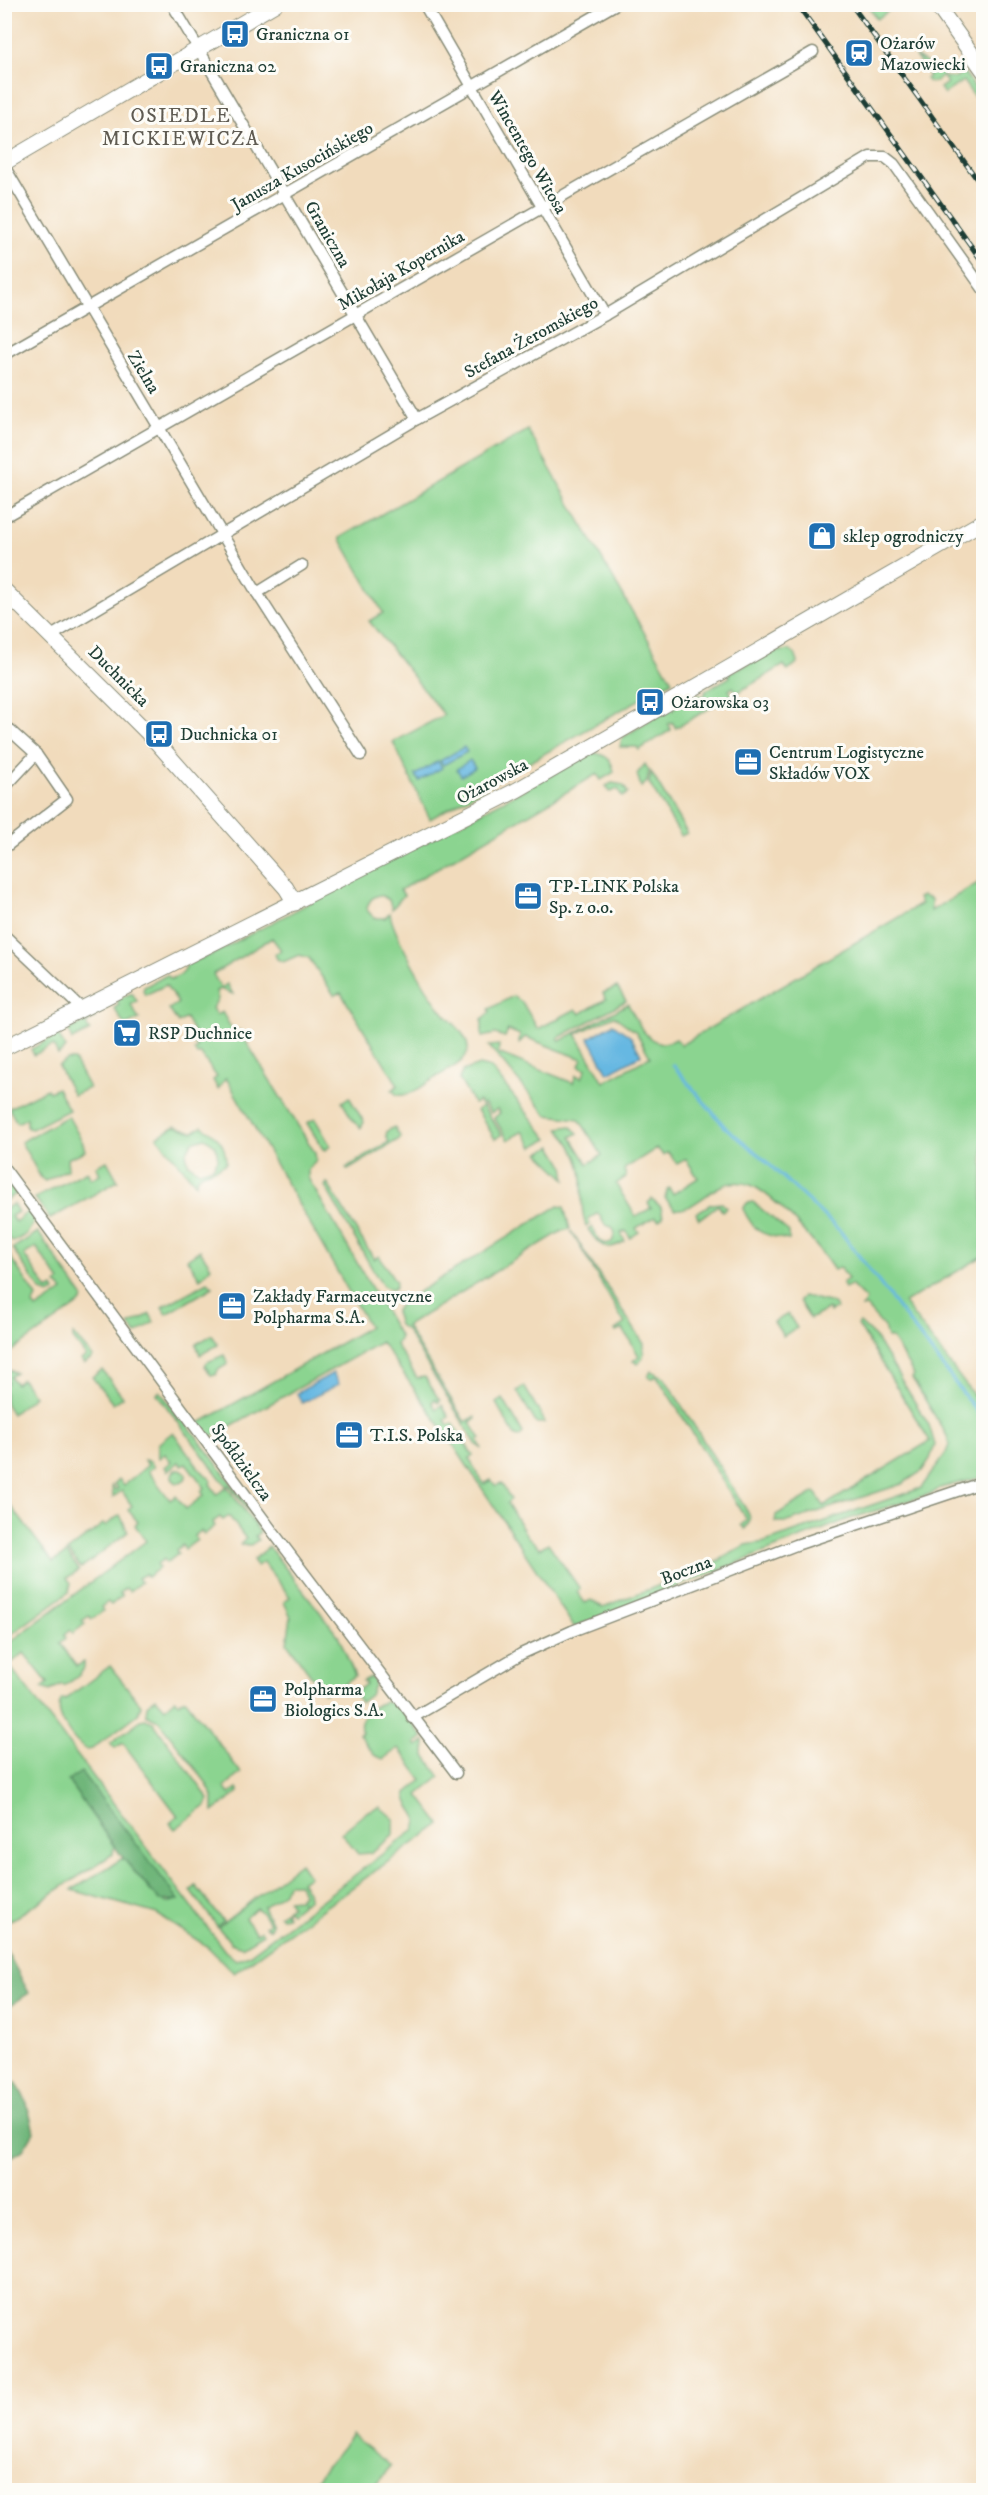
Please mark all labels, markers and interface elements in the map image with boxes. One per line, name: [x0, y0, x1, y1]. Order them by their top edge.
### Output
bus stop icon: Graniczna 01: [219, 18, 251, 50]
place label: Graniczna 01: [256, 24, 350, 46]
place label: Ożarów Mazowiecki: [880, 33, 966, 76]
station icon: Ożarów Mazowiecki: [843, 37, 875, 69]
bus stop icon: Graniczna 02: [143, 50, 175, 82]
place label: Graniczna 02: [180, 56, 276, 78]
street label: Wincentego Witosa: [482, 86, 572, 218]
district label: OSIEDLE MICKIEWICZA: [102, 104, 260, 152]
street label: Janusza Kusocińskiego: [226, 117, 378, 217]
street label: Graniczna: [299, 197, 355, 272]
street label: Mikołaja Kopernika: [334, 226, 469, 316]
street label: Stefana Żeromskiego: [461, 292, 602, 384]
street label: Zielna: [122, 347, 165, 398]
shop icon: sklep ogrodniczy: [806, 520, 838, 552]
place label: sklep ogrodniczy: [843, 526, 964, 548]
street label: Duchnicka: [83, 641, 154, 712]
bus stop icon: Ożarowska 03: [634, 686, 666, 718]
place label: Ożarowska 03: [671, 692, 769, 714]
bus stop icon: Duchnicka 01: [143, 718, 175, 750]
place label: Duchnicka 01: [180, 724, 278, 746]
place label: Centrum Logistyczne Składów VOX: [769, 742, 924, 785]
office icon: Centrum Logistyczne Składów VOX: [732, 746, 764, 778]
street label: Ożarowska: [453, 754, 532, 810]
place label: TP-LINK Polska Sp. z o.o.: [549, 876, 679, 919]
office icon: TP-LINK Polska Sp. z o.o.: [512, 880, 544, 912]
supermarket icon: RSP Duchnice: [111, 1017, 143, 1049]
place label: RSP Duchnice: [148, 1023, 252, 1045]
place label: Zakłady Farmaceutyczne Polpharma S.A.: [253, 1286, 432, 1329]
office icon: Zakłady Farmaceutyczne Polpharma S.A.: [216, 1290, 248, 1322]
office icon: T.I.S. Polska: [333, 1419, 365, 1451]
street label: Spółdzielcza: [206, 1420, 277, 1506]
place label: T.I.S. Polska: [370, 1425, 463, 1447]
street label: Boczna: [658, 1551, 715, 1591]
place label: Polpharma Biologics S.A.: [284, 1679, 384, 1722]
office icon: Polpharma Biologics S.A.: [247, 1683, 279, 1715]

